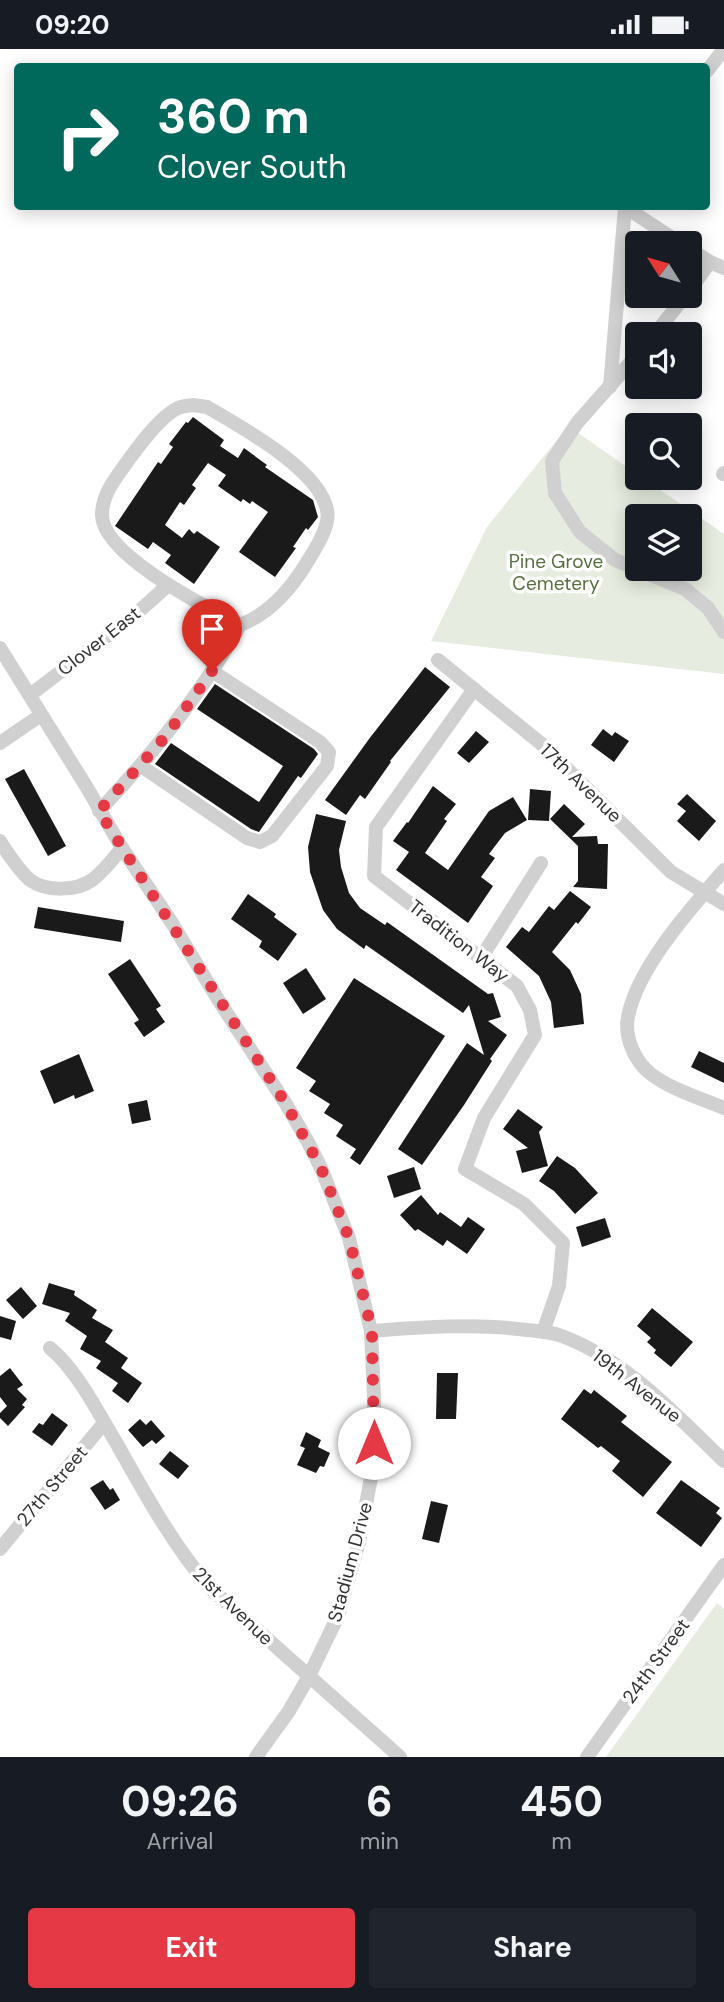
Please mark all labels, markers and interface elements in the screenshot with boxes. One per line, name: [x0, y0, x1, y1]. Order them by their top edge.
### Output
text: 09:20: [35, 8, 110, 42]
text: 360 m: [157, 84, 310, 148]
icon: right: [42, 91, 133, 182]
text: Clover South: [157, 146, 347, 188]
north arrow: [625, 231, 702, 308]
map controls: [625, 231, 702, 581]
button: sound: [625, 322, 702, 399]
button: search: [625, 413, 702, 490]
button: layers: [625, 504, 702, 581]
park label: Pine Grove Cemetery: [509, 549, 603, 596]
pin: [182, 599, 242, 671]
street label: Clover East: [52, 601, 146, 681]
icon: arrive: [193, 610, 231, 648]
street label: 17th Avenue: [535, 738, 627, 828]
street label: Tradition Way: [404, 894, 515, 988]
street label: 19th Avenue: [588, 1344, 686, 1428]
position arrow: [337, 1406, 411, 1480]
street label: 27th Street: [11, 1440, 93, 1532]
street label: Stadium Drive: [322, 1499, 378, 1625]
street label: 21st Avenue: [187, 1561, 279, 1651]
street label: 24th Street: [617, 1613, 695, 1709]
text: 09:26: [121, 1774, 239, 1829]
text: 6: [366, 1774, 393, 1829]
text: 450: [520, 1774, 603, 1829]
text: Arrival: [146, 1826, 213, 1856]
text: min: [360, 1826, 399, 1856]
text: m: [551, 1826, 572, 1856]
button: Exit: [28, 1908, 355, 1988]
button: Share: [369, 1908, 696, 1988]

